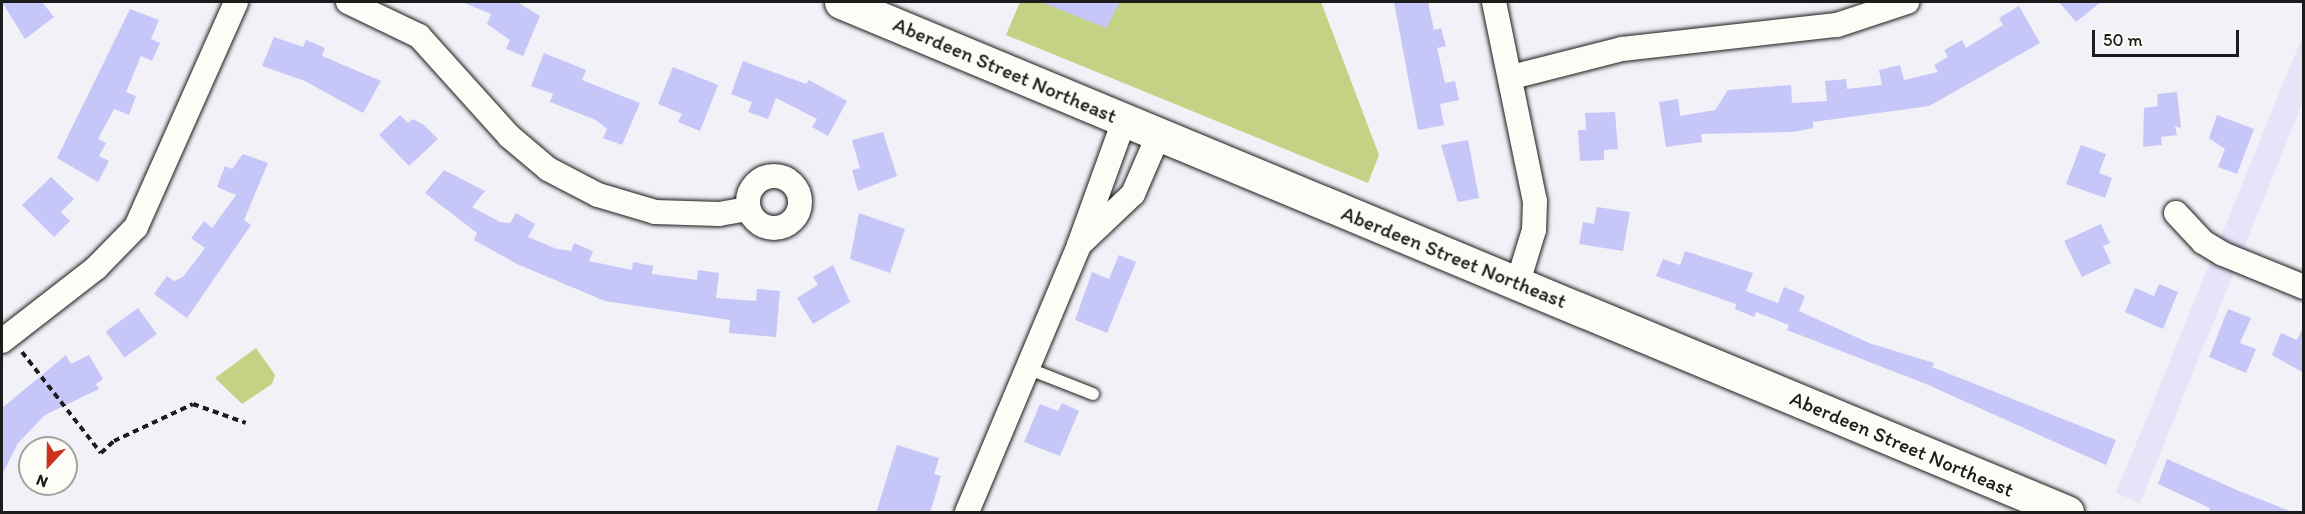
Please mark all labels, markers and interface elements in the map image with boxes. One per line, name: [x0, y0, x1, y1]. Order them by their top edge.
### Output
street label: Aberdeen Street Northeast: [889, 11, 1121, 129]
scale bar: [2095, 18, 2242, 56]
text: 50 m: [2103, 29, 2143, 51]
street label: Aberdeen Street Northeast: [1338, 200, 1570, 314]
street label: Aberdeen Street Northeast: [1786, 385, 2018, 503]
north arrow: [18, 436, 78, 496]
text: N: [33, 470, 50, 492]

